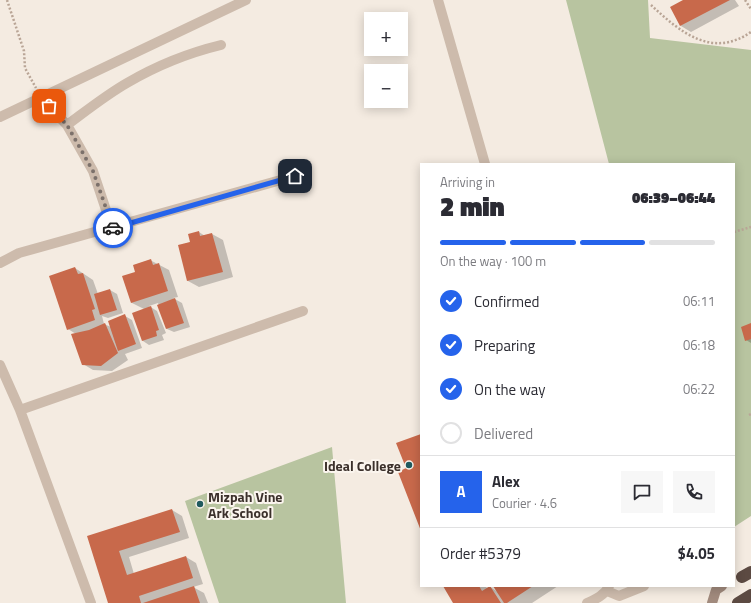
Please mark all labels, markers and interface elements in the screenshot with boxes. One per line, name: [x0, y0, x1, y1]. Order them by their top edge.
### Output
map controls: [364, 12, 408, 108]
button: +: [364, 12, 408, 56]
button: −: [364, 64, 408, 108]
pin: [32, 89, 66, 123]
icon: bag: [38, 95, 60, 117]
pin: [278, 159, 312, 193]
icon: home: [284, 165, 306, 187]
text: Arriving in: [440, 172, 495, 192]
text: 06:39–06:44: [632, 186, 715, 209]
text: 2 min: [440, 187, 505, 226]
courier: [93, 208, 133, 248]
icon: car: [102, 217, 124, 239]
text: On the way · 100 m: [440, 251, 546, 271]
icon: check: [440, 290, 462, 312]
text: Confirmed: [474, 290, 539, 313]
text: 06:11: [683, 291, 715, 311]
icon: check: [440, 334, 462, 356]
text: Preparing: [474, 334, 535, 357]
text: 06:18: [683, 335, 715, 355]
icon: check: [440, 378, 462, 400]
text: On the way: [474, 378, 546, 401]
text: 06:22: [683, 379, 715, 399]
text: Delivered: [474, 422, 533, 445]
place label: Ideal College: [324, 455, 401, 476]
marker: Ideal College: [404, 460, 414, 470]
text: Alex: [492, 470, 520, 493]
button: chat: [621, 471, 663, 513]
button: phone: [673, 471, 715, 513]
text: A: [456, 480, 466, 503]
place label: Mizpah Vine Ark School: [208, 486, 283, 523]
text: Courier · 4.6: [492, 493, 557, 513]
marker: Mizpah Vine Ark School: [195, 499, 205, 509]
text: Order #5379: [440, 542, 521, 565]
text: $4.05: [678, 542, 715, 565]

